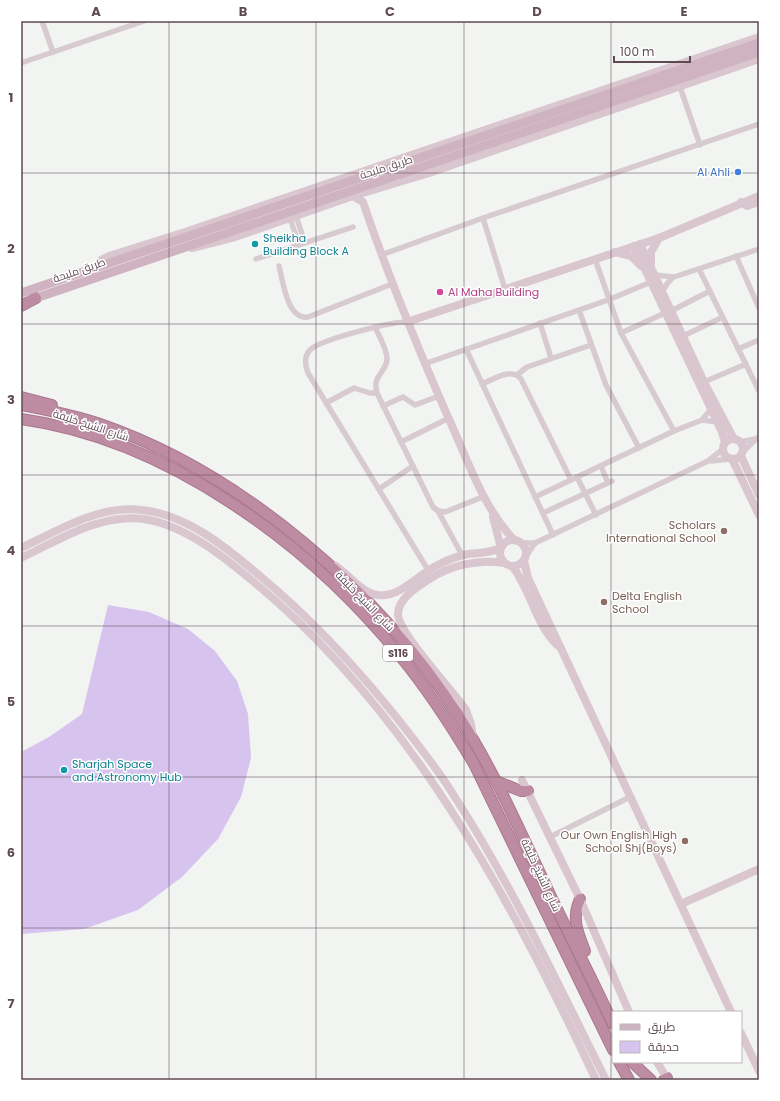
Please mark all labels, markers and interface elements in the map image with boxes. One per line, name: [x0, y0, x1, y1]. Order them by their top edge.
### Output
text: A: [91, 2, 101, 21]
text: B: [239, 2, 248, 21]
text: C: [385, 2, 395, 21]
text: D: [532, 2, 542, 21]
text: E: [680, 2, 688, 21]
scale bar: [614, 38, 690, 64]
text: 100 m: [620, 43, 654, 60]
text: 1: [9, 88, 13, 107]
street label: طريق مليحة: [357, 151, 415, 183]
place label: Al Ahli: [697, 164, 730, 180]
marker: Al Ahli: [733, 167, 743, 177]
place label: Sheikha Building Block A: [263, 230, 350, 259]
text: 2: [7, 239, 15, 258]
marker: Sheikha Building Block A: [250, 239, 260, 249]
street label: طريق مليحة: [51, 254, 107, 286]
place label: Al Maha Building: [448, 284, 539, 300]
marker: Al Maha Building: [435, 287, 445, 297]
text: 3: [7, 390, 15, 409]
street label: شارع الشيخ خليفة: [51, 405, 131, 445]
place label: Scholars International School: [606, 517, 716, 546]
marker: Scholars International School: [719, 526, 729, 536]
text: 4: [7, 541, 16, 560]
street label: شارع الشيخ خليفة: [332, 567, 398, 635]
place label: Delta English School: [612, 588, 682, 617]
marker: Delta English School: [599, 597, 609, 607]
road number: S116: [383, 645, 413, 661]
text: 5: [7, 692, 15, 711]
place label: Sharjah Space and Astronomy Hub: [72, 756, 182, 785]
marker: Sharjah Space and Astronomy Hub: [59, 765, 69, 775]
place label: Our Own English High School Shj(Boys): [561, 827, 677, 856]
street label: شارع الشيخ خليفة: [517, 836, 565, 914]
marker: Our Own English High School Shj(Boys): [680, 836, 690, 846]
text: 6: [7, 843, 15, 862]
text: 7: [8, 994, 15, 1013]
legend: [612, 1011, 742, 1063]
text: طريق: [648, 1018, 676, 1035]
text: حديقة: [648, 1038, 679, 1055]

